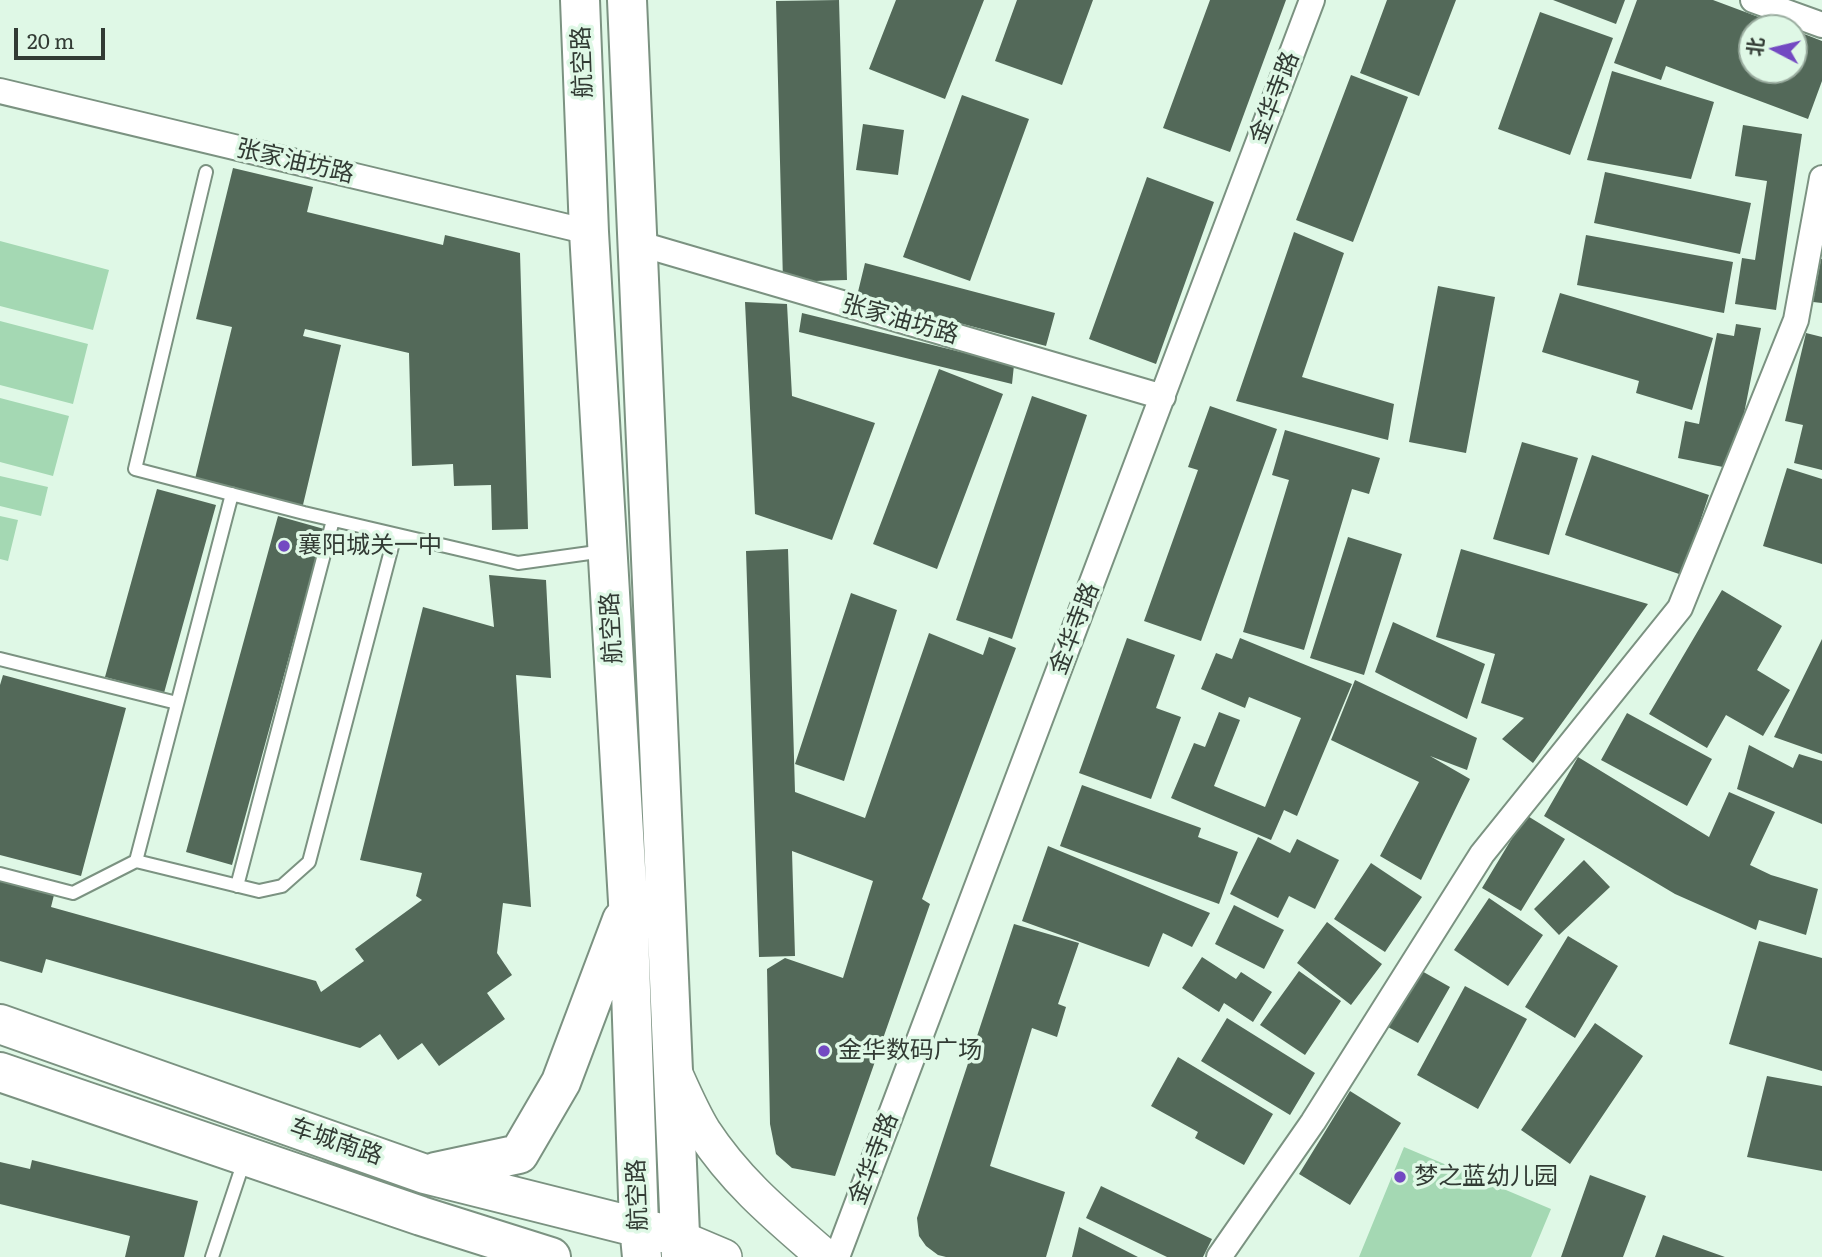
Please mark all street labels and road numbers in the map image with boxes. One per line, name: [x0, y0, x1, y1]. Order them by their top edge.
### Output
street label: 航空路: [567, 26, 599, 98]
street label: 金华寺路: [1244, 48, 1306, 148]
street label: 张家油坊路: [233, 134, 357, 190]
street label: 张家油坊路: [838, 290, 962, 350]
street label: 金华寺路: [1044, 579, 1106, 679]
street label: 航空路: [596, 591, 628, 665]
street label: 金华寺路: [843, 1109, 905, 1209]
street label: 车城南路: [286, 1113, 386, 1171]
street label: 航空路: [622, 1159, 654, 1231]

